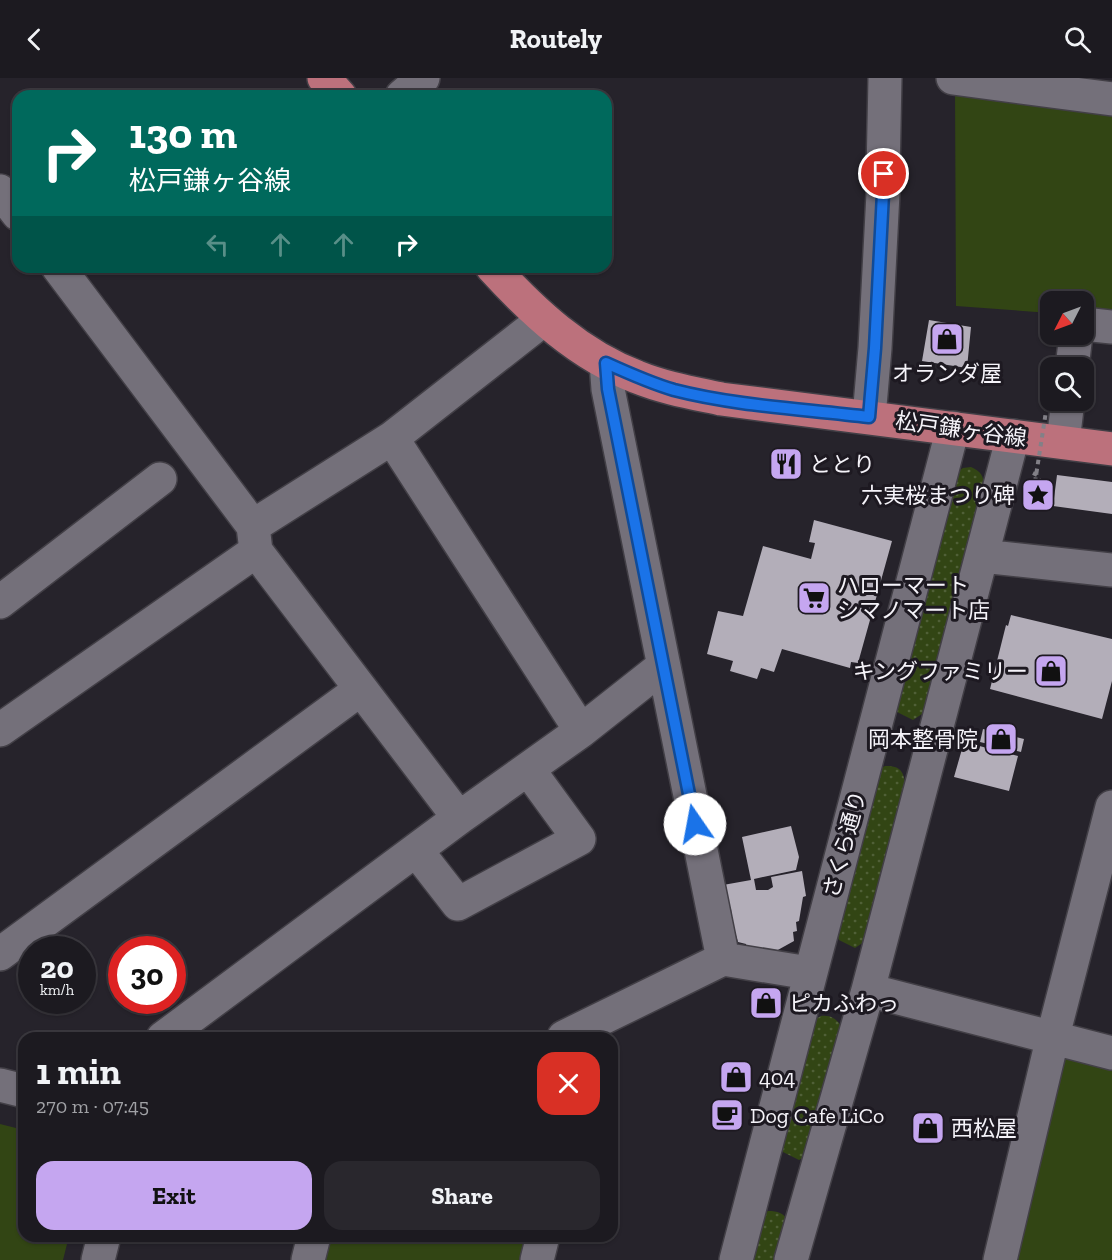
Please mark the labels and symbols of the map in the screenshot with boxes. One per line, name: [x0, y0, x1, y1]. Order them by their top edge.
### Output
pin: [858, 148, 909, 199]
north arrow: [1040, 291, 1094, 345]
shop icon: オランダ屋: [929, 321, 965, 357]
place label: オランダ屋: [892, 360, 1002, 387]
street label: 松戸鎌ヶ谷線: [894, 407, 1028, 452]
restaurant icon: ととり: [768, 446, 804, 482]
place label: ととり: [809, 451, 875, 478]
place icon: 六実桜まつり碑: [1020, 477, 1056, 513]
place label: 六実桜まつり碑: [861, 482, 1015, 509]
place label: ハローマート シマノマート店: [837, 572, 990, 624]
supermarket icon: ハローマート シマノマート店: [796, 580, 832, 616]
shop icon: キングファミリー: [1033, 653, 1069, 689]
place label: キングファミリー: [853, 658, 1028, 685]
shop icon: 岡本整骨院: [983, 721, 1019, 757]
place label: 岡本整骨院: [868, 726, 978, 753]
street label: さくら通り: [817, 788, 872, 901]
position arrow: [663, 792, 727, 856]
speed limit sign: 30: [108, 936, 186, 1014]
shop icon: ピカふわっ: [748, 985, 784, 1021]
place label: ピカふわっ: [789, 990, 899, 1017]
shop icon: 404: [718, 1059, 754, 1095]
place label: 404: [759, 1064, 796, 1091]
cafe icon: Dog Cafe LiCo: [709, 1097, 745, 1133]
place label: Dog Cafe LiCo: [750, 1102, 884, 1129]
shop icon: 西松屋: [910, 1110, 946, 1146]
place label: 西松屋: [951, 1115, 1017, 1142]

